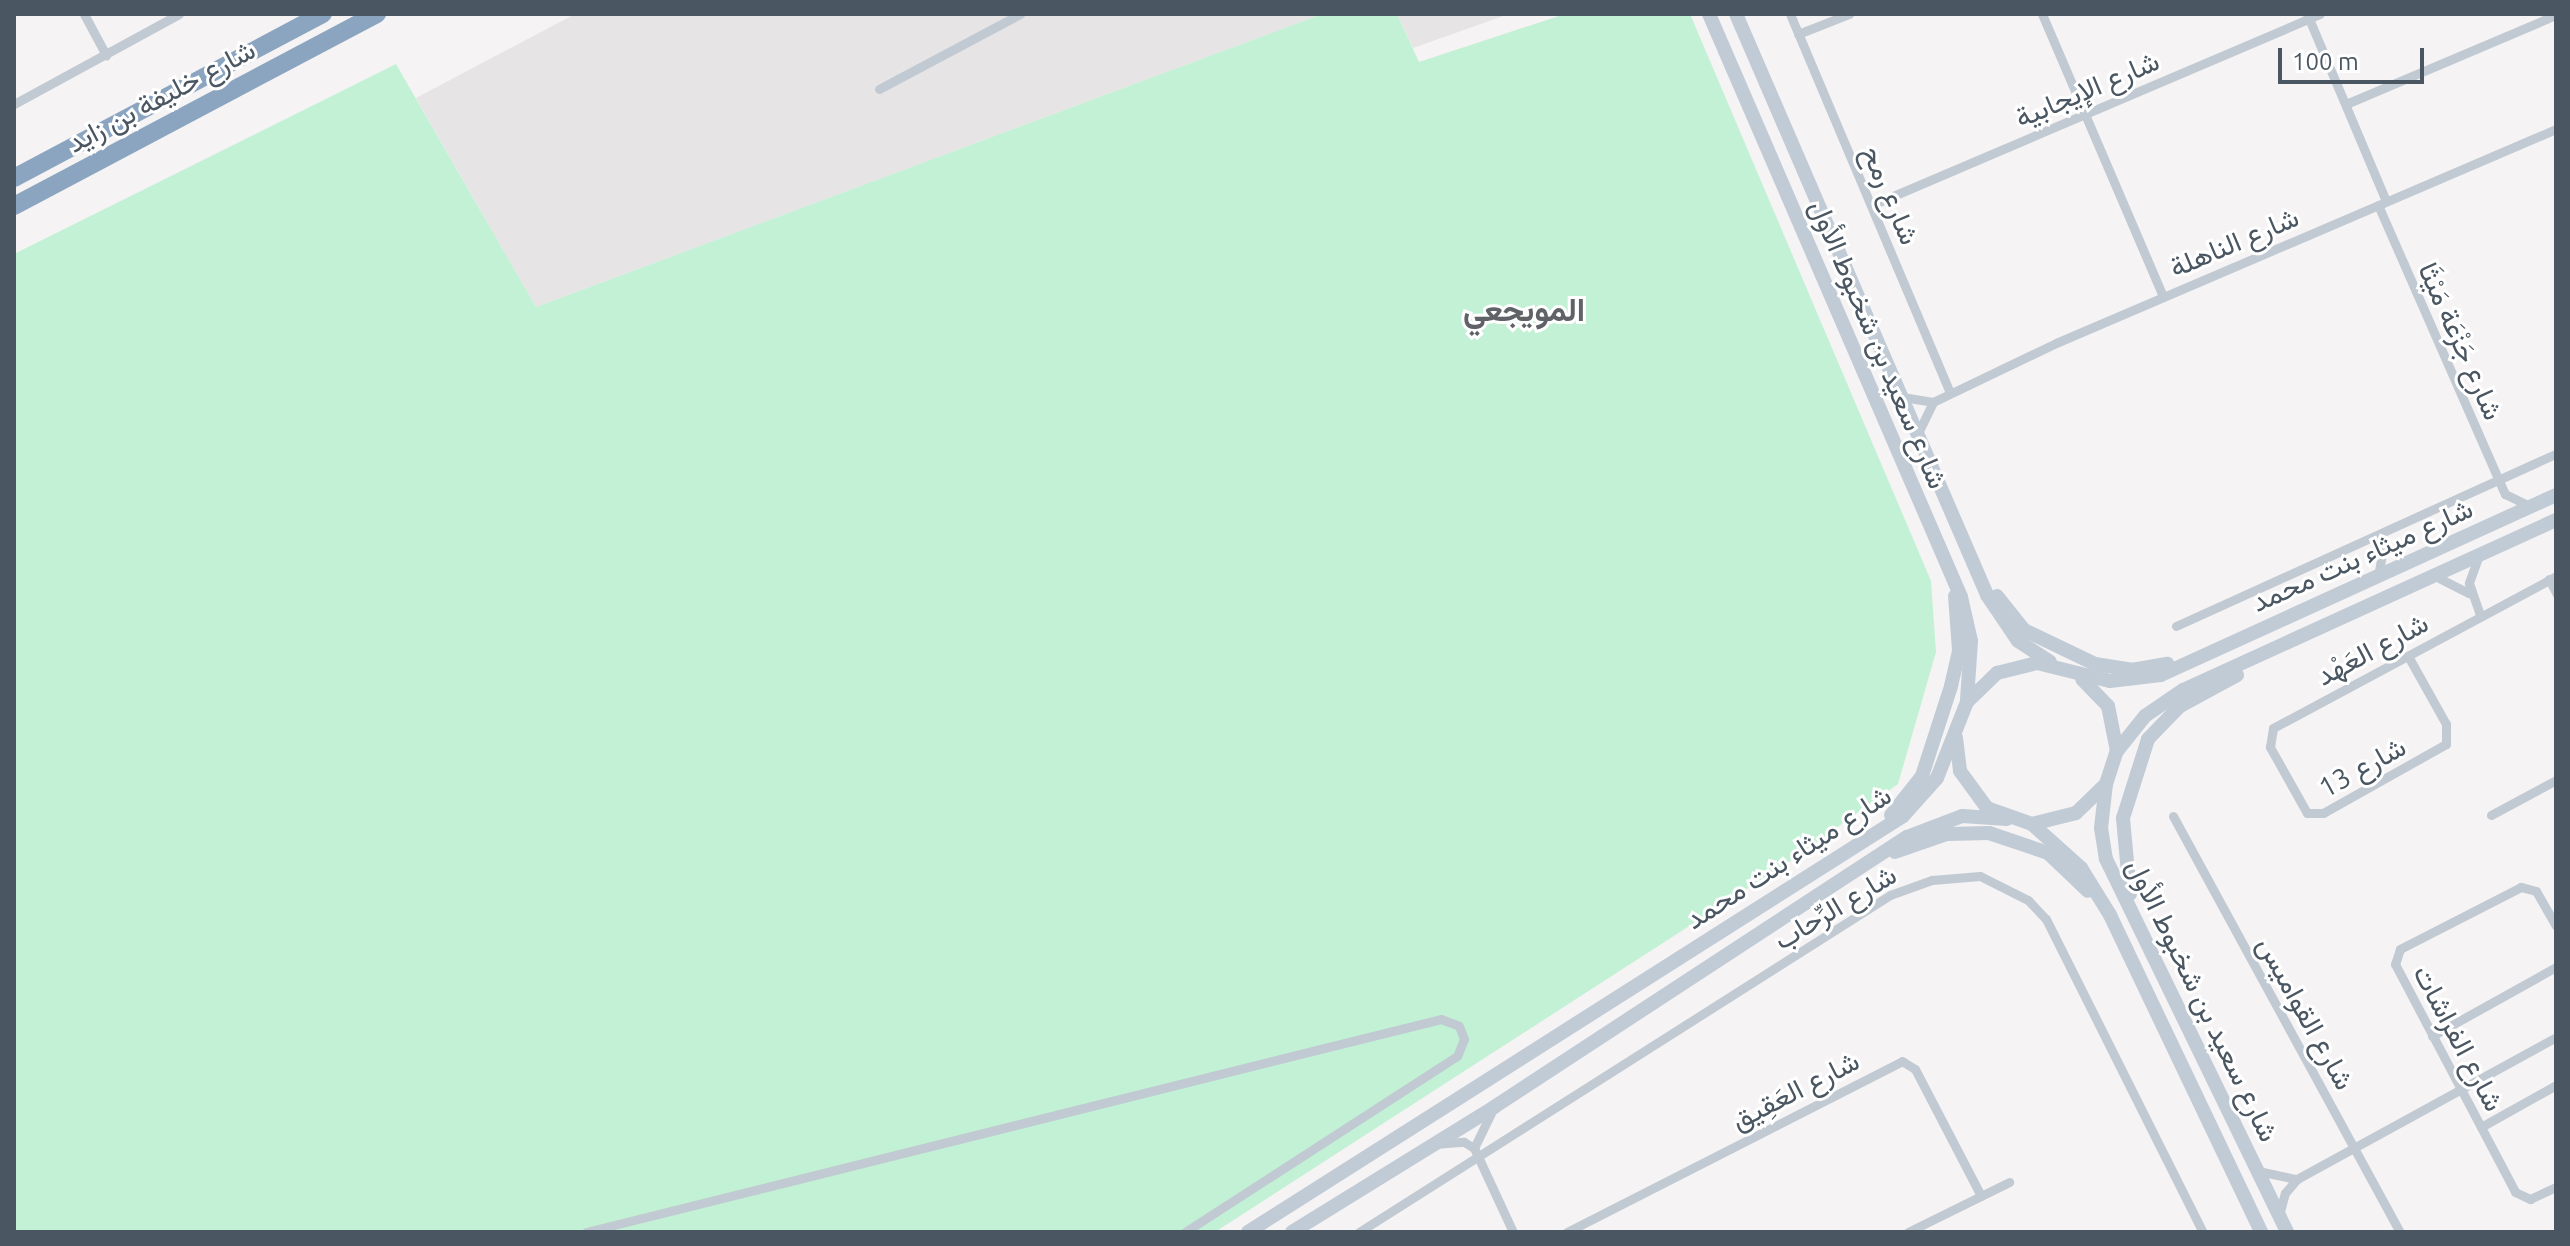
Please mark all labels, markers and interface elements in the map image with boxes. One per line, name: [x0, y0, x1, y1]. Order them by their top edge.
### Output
street label: شارع خليفة بن زايد: [61, 32, 261, 160]
scale bar: [2282, 32, 2428, 82]
street label: شارع الإيجابية: [2010, 44, 2164, 134]
text: 100 m: [2292, 48, 2359, 75]
street label: شارع رمح: [1855, 140, 1927, 250]
street label: شارع سعيد بن شخبوط الأول: [1803, 195, 1955, 493]
street label: شارع الناهلة: [2164, 200, 2304, 284]
street label: شارع جَزْعَة مَيْثَا: [2411, 257, 2511, 425]
district label: المويجعي: [1463, 290, 1585, 328]
street label: شارع ميثاء بنت محمد: [2246, 491, 2478, 619]
street label: شارع العَهْد: [2310, 605, 2434, 693]
street label: شارع 13: [2313, 729, 2411, 805]
street label: شارع ميثاء بنت محمد: [1679, 778, 1897, 936]
street label: شارع سعيد بن شخبوط الأول: [2120, 853, 2286, 1147]
street label: شارع الرِّحاب: [1768, 857, 1902, 957]
street label: شارع القواميس: [2250, 931, 2362, 1095]
street label: شارع الفراشات: [2406, 959, 2512, 1117]
street label: شارع العَقِيق: [1725, 1043, 1865, 1137]

